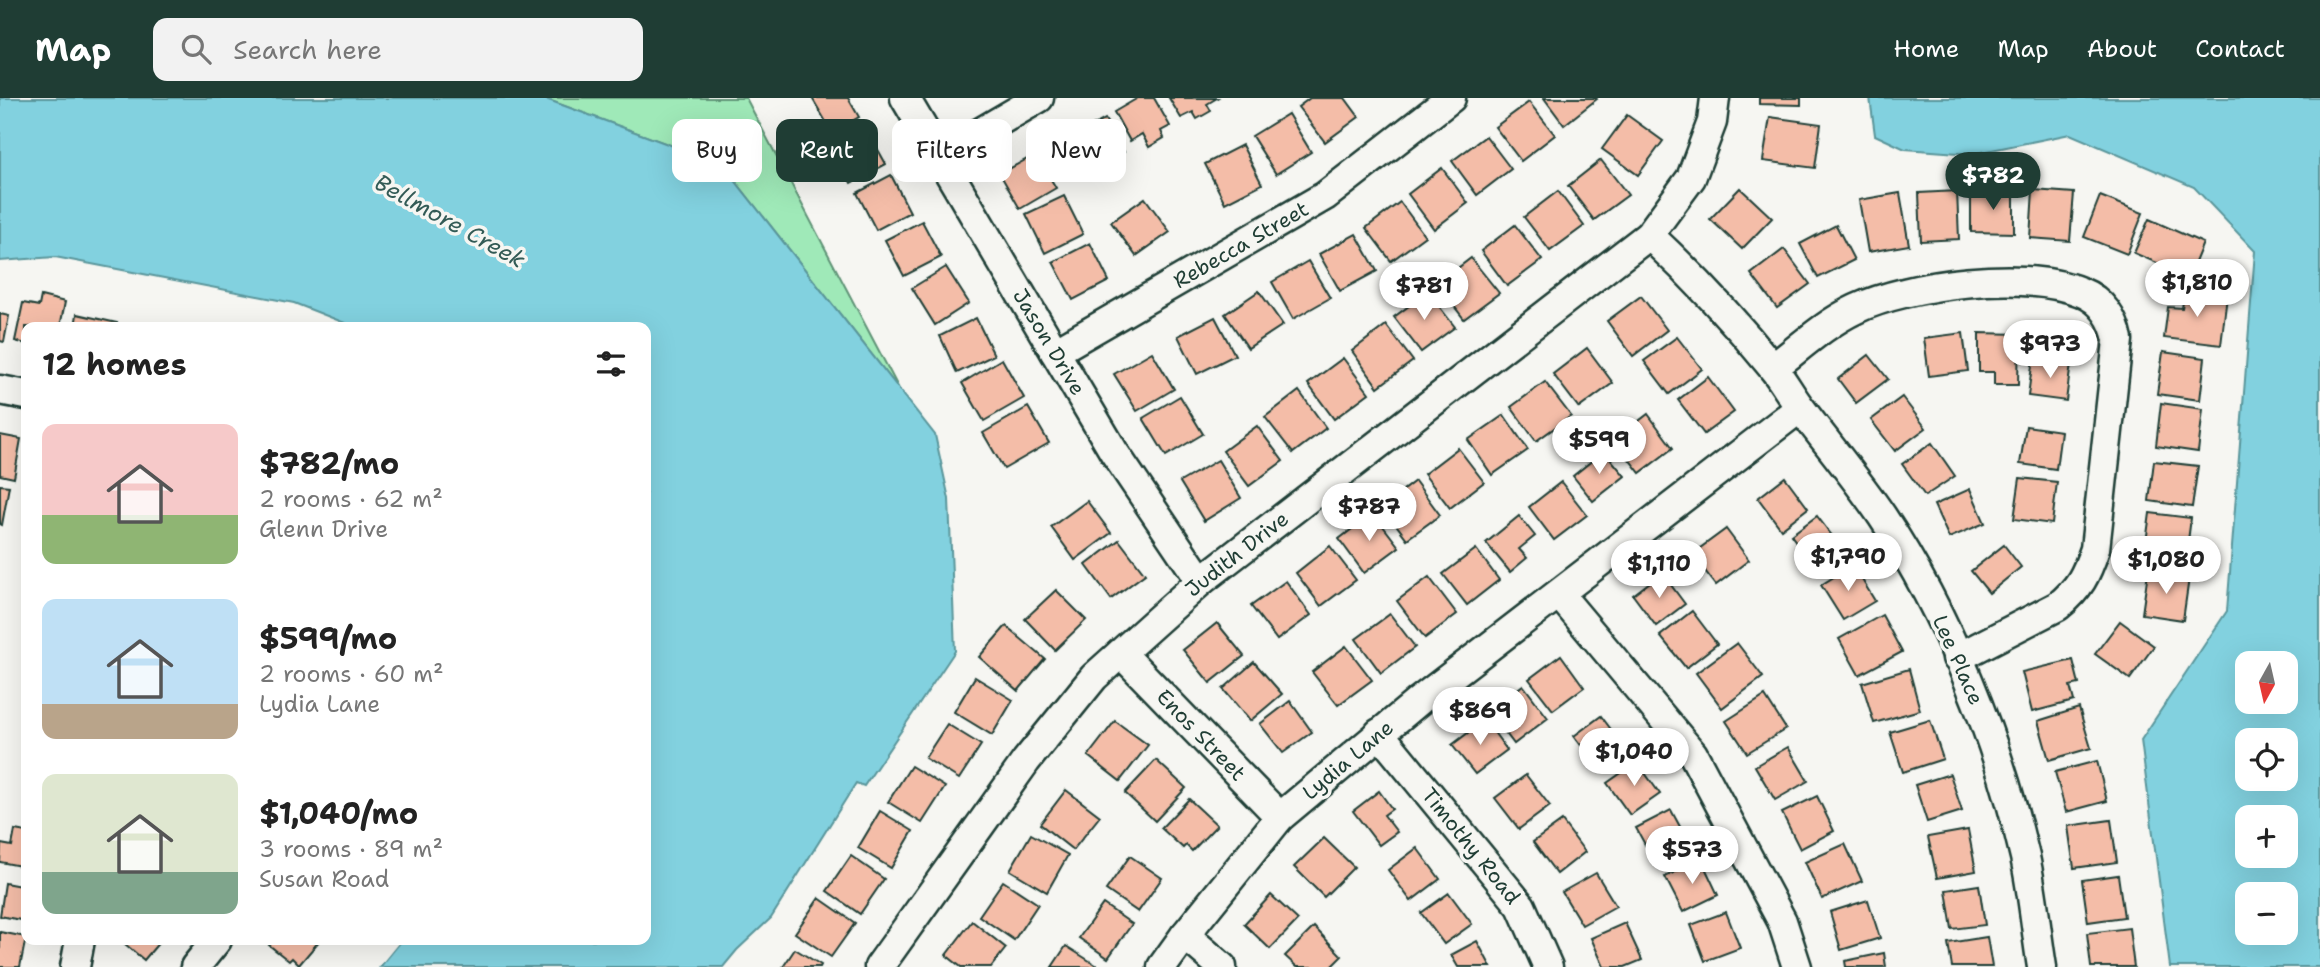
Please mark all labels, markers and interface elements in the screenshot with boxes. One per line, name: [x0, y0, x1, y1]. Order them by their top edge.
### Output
search box: [153, 18, 643, 81]
text: Map: [35, 27, 111, 72]
icon: search: [177, 30, 215, 68]
text: Search here: [233, 32, 382, 67]
text: Home: [1893, 33, 1959, 65]
text: Map: [1997, 33, 2049, 65]
text: About: [2087, 33, 2157, 65]
text: Contact: [2195, 33, 2285, 65]
chip: Buy: [672, 119, 762, 182]
chip: Rent: [776, 119, 878, 182]
chip: Filters: [892, 119, 1012, 182]
chip: New: [1026, 119, 1126, 182]
pin: $782: [1952, 152, 2034, 212]
text: $782: [1961, 160, 2025, 190]
water label: Bellmore Creek: [369, 167, 531, 275]
street label: Rebecca Street: [1168, 195, 1314, 295]
pin: $1,810: [2140, 260, 2254, 319]
pin: $781: [1383, 262, 1465, 322]
text: $1,810: [2161, 267, 2233, 297]
text: $781: [1395, 270, 1453, 300]
street label: Jason Drive: [1006, 283, 1092, 401]
pin: $973: [2009, 320, 2091, 380]
text: $973: [2019, 328, 2081, 358]
text: 12 homes: [42, 344, 186, 385]
icon: filters: [592, 345, 630, 383]
pin: $599: [1558, 416, 1640, 476]
text: $599: [1568, 424, 1630, 454]
text: $782/mo: [259, 443, 399, 484]
icon: home: [98, 452, 182, 536]
text: 2 rooms · 62 m²: [259, 484, 443, 514]
pin: $787: [1328, 484, 1410, 543]
text: $787: [1337, 491, 1401, 521]
street label: Judith Drive: [1179, 505, 1295, 603]
text: Glenn Drive: [259, 514, 388, 544]
pin: $1,790: [1791, 533, 1905, 593]
pin: $1,080: [2109, 536, 2223, 596]
pin: $1,110: [1602, 540, 1716, 600]
text: $1,790: [1810, 541, 1886, 571]
text: $1,080: [2127, 544, 2205, 574]
text: $1,110: [1627, 548, 1691, 578]
street label: Lee Place: [1926, 611, 1990, 709]
text: $599/mo: [259, 618, 397, 659]
icon: home: [98, 627, 182, 711]
north arrow: [2235, 651, 2298, 714]
map controls: [2235, 651, 2298, 945]
text: 2 rooms · 60 m²: [259, 659, 444, 689]
street label: Enos Street: [1150, 683, 1252, 787]
pin: $869: [1439, 688, 1521, 747]
text: Lydia Lane: [259, 689, 380, 719]
text: $869: [1448, 695, 1512, 725]
street label: Lydia Lane: [1297, 714, 1399, 806]
pin: $1,040: [1577, 728, 1691, 788]
button: locate: [2235, 728, 2298, 791]
text: $1,040: [1595, 736, 1673, 766]
street label: Timothy Road: [1415, 782, 1527, 910]
text: $1,040/mo: [259, 793, 418, 834]
icon: home: [98, 802, 182, 886]
button: +: [2235, 805, 2298, 868]
pin: $573: [1651, 826, 1733, 886]
text: 3 rooms · 89 m²: [259, 834, 443, 864]
text: $573: [1661, 834, 1723, 864]
text: Susan Road: [259, 864, 389, 894]
button: −: [2235, 882, 2298, 945]

